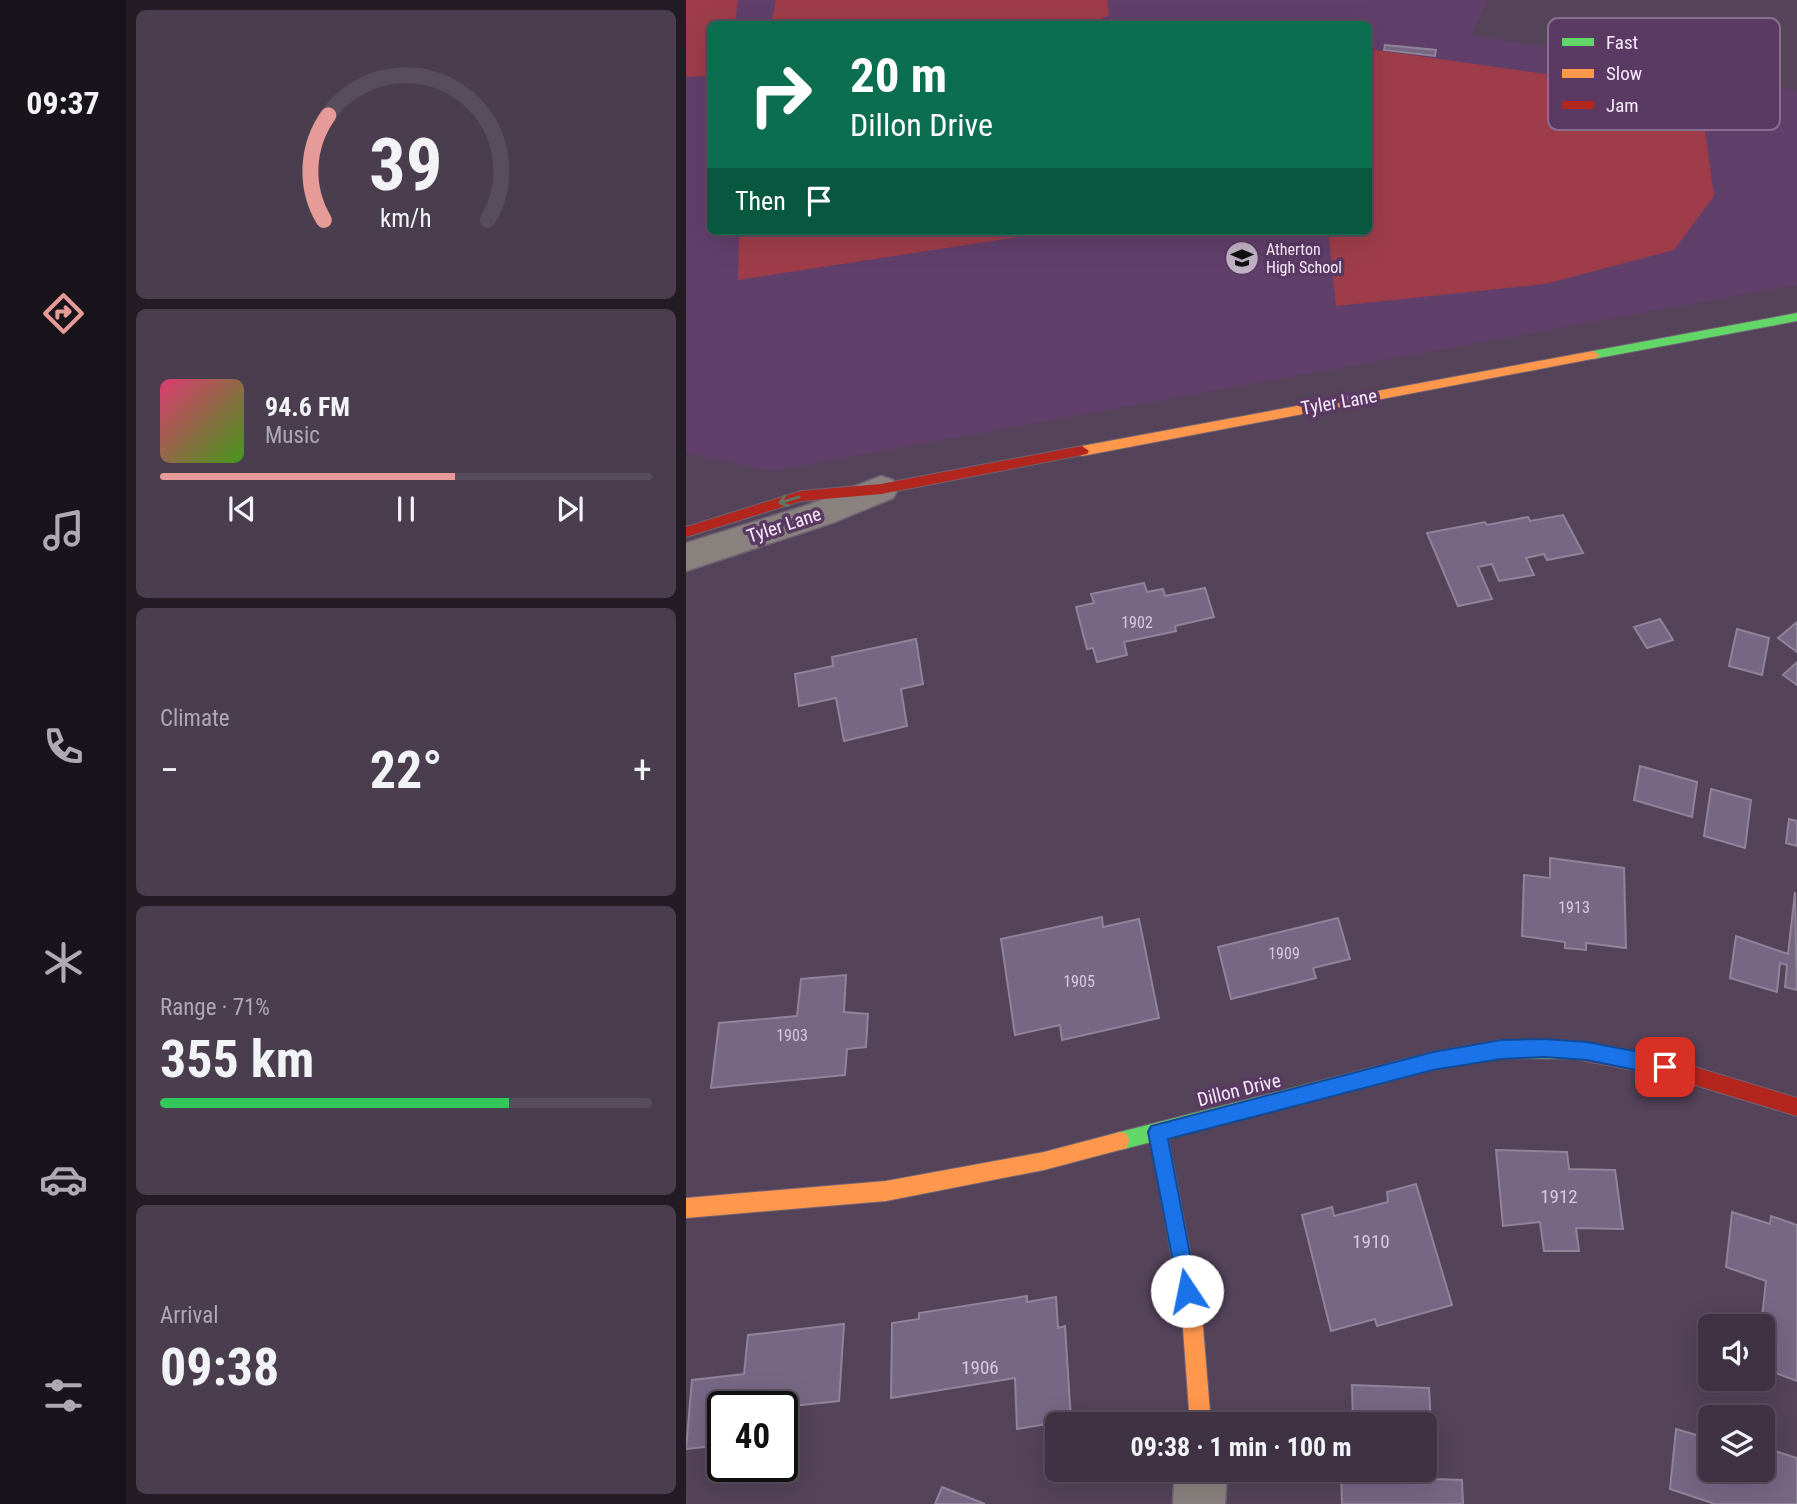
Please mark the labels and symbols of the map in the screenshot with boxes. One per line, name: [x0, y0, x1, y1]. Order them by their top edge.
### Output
legend: [1548, 18, 1780, 130]
text: Fast: [1606, 31, 1638, 54]
text: Slow: [1606, 62, 1642, 85]
text: Jam: [1606, 94, 1639, 117]
school or university icon: Atherton High School: [1223, 239, 1261, 277]
place label: Atherton High School: [1266, 240, 1342, 277]
street label: Tyler Lane: [1299, 384, 1379, 420]
one-way arrow: [778, 494, 800, 507]
street label: Tyler Lane: [744, 502, 824, 548]
house number: 1902: [1121, 613, 1153, 632]
house number: 1913: [1558, 898, 1590, 917]
house number: 1909: [1268, 944, 1300, 963]
house number: 1905: [1063, 972, 1095, 991]
house number: 1903: [776, 1026, 808, 1045]
pin: [1635, 1037, 1695, 1097]
street label: Dillon Drive: [1195, 1069, 1283, 1111]
house number: 1912: [1540, 1185, 1578, 1208]
house number: 1910: [1352, 1230, 1390, 1253]
position arrow: [1150, 1254, 1224, 1328]
house number: 1906: [961, 1356, 999, 1379]
speed limit sign: 40: [707, 1391, 798, 1482]

